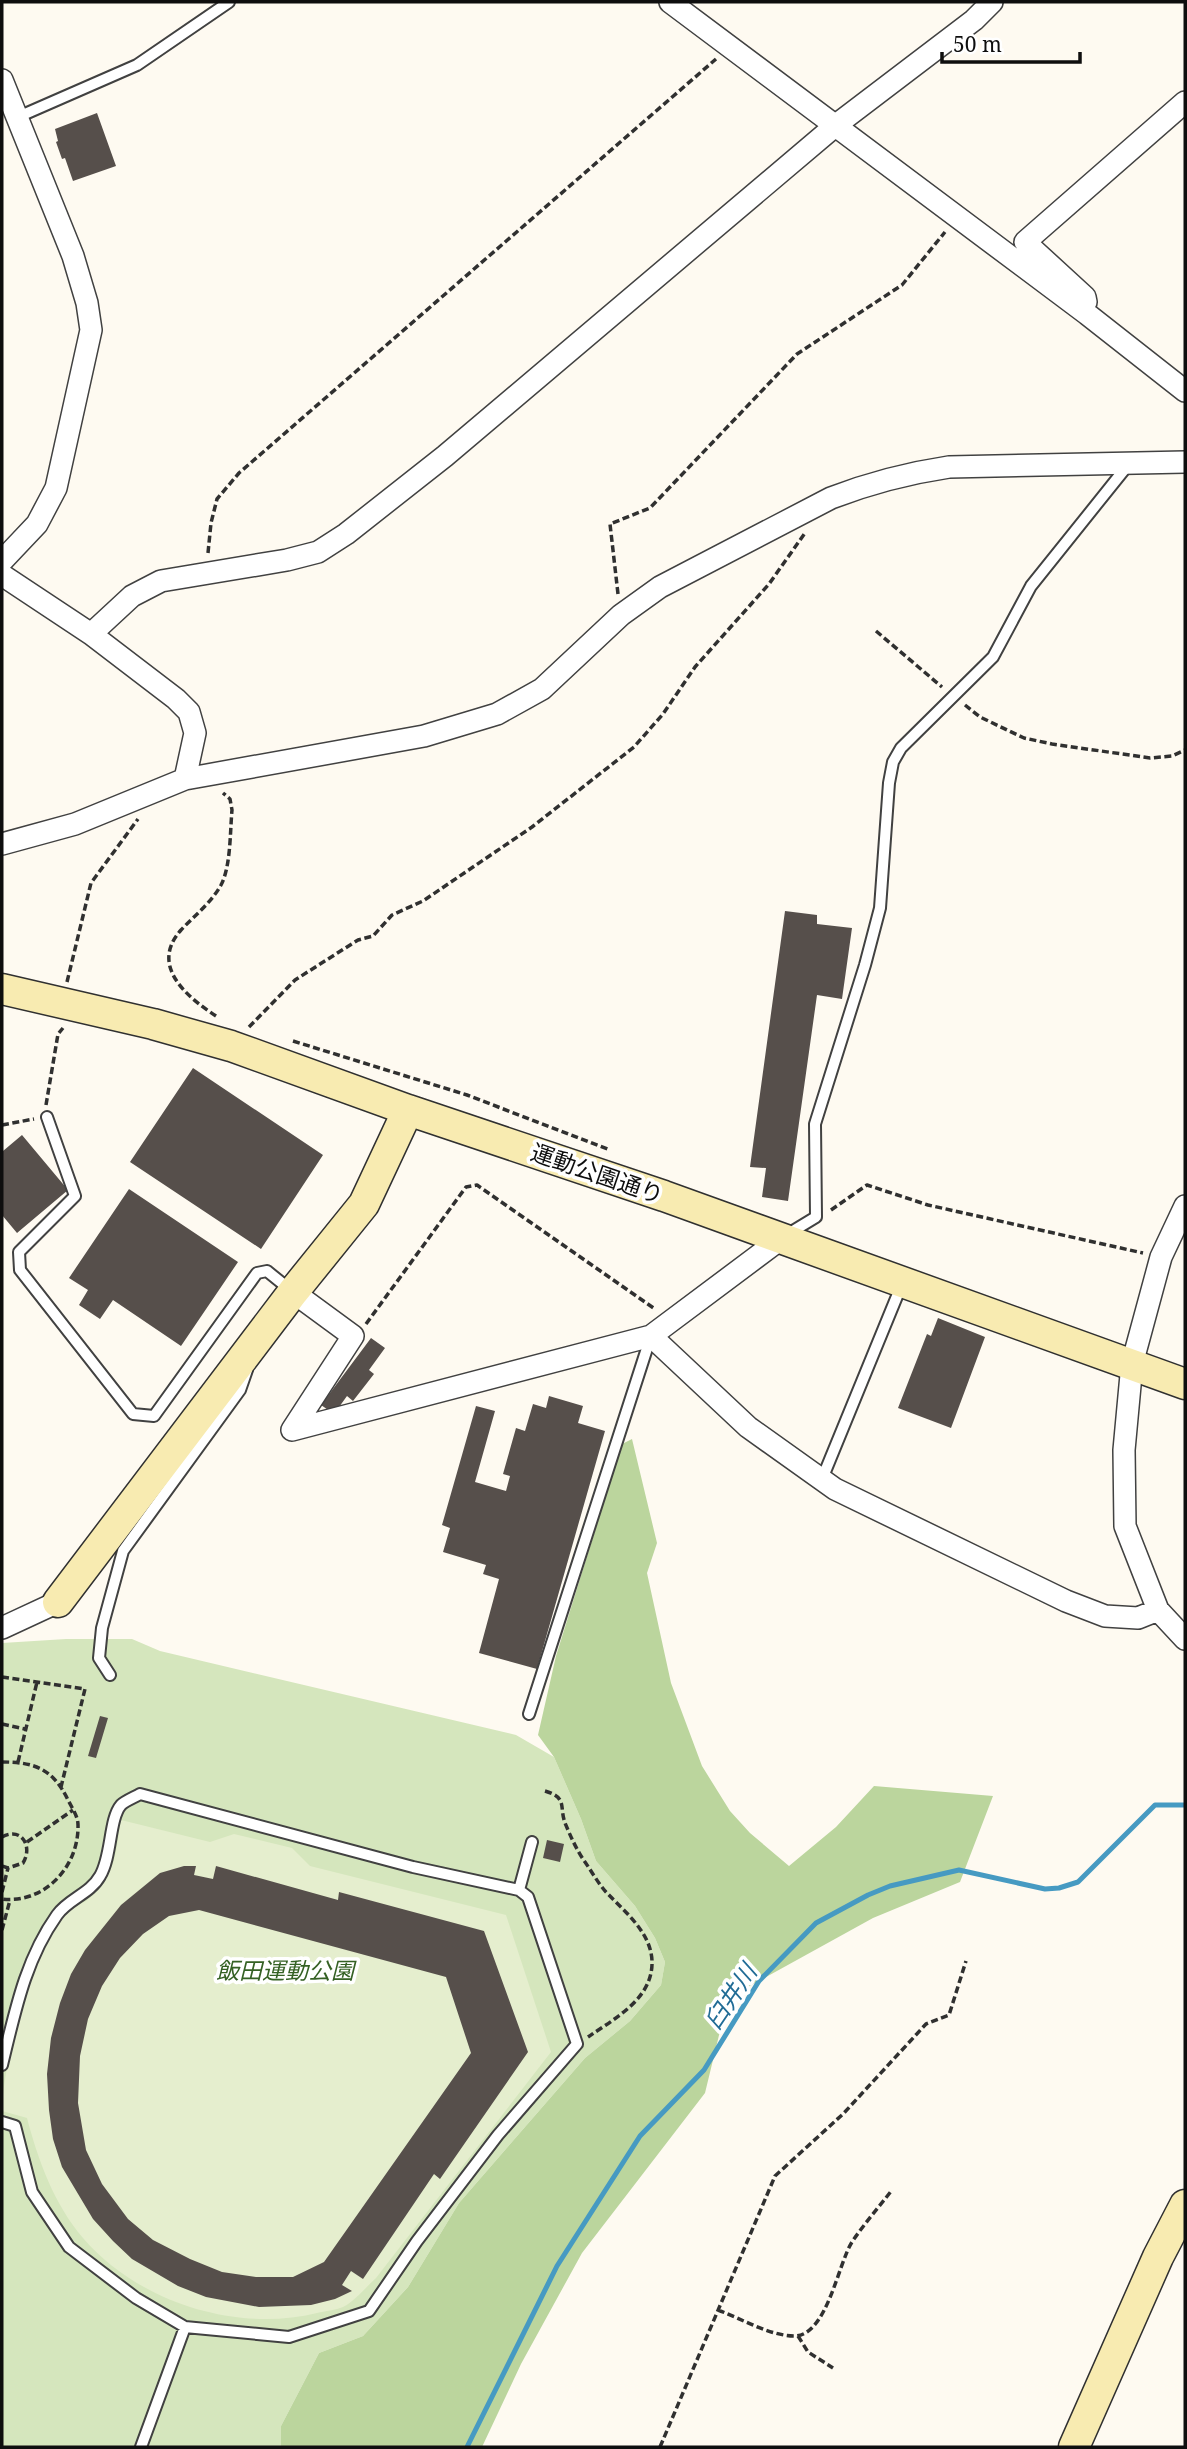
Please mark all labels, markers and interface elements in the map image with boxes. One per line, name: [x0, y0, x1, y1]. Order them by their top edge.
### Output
scale bar: [942, 21, 1080, 65]
text: 50 m: [953, 30, 1002, 58]
street label: 運動公園通り: [527, 1135, 668, 1211]
park label: 飯田運動公園: [216, 1954, 357, 1986]
water label: 臼井川: [696, 1955, 765, 2035]

